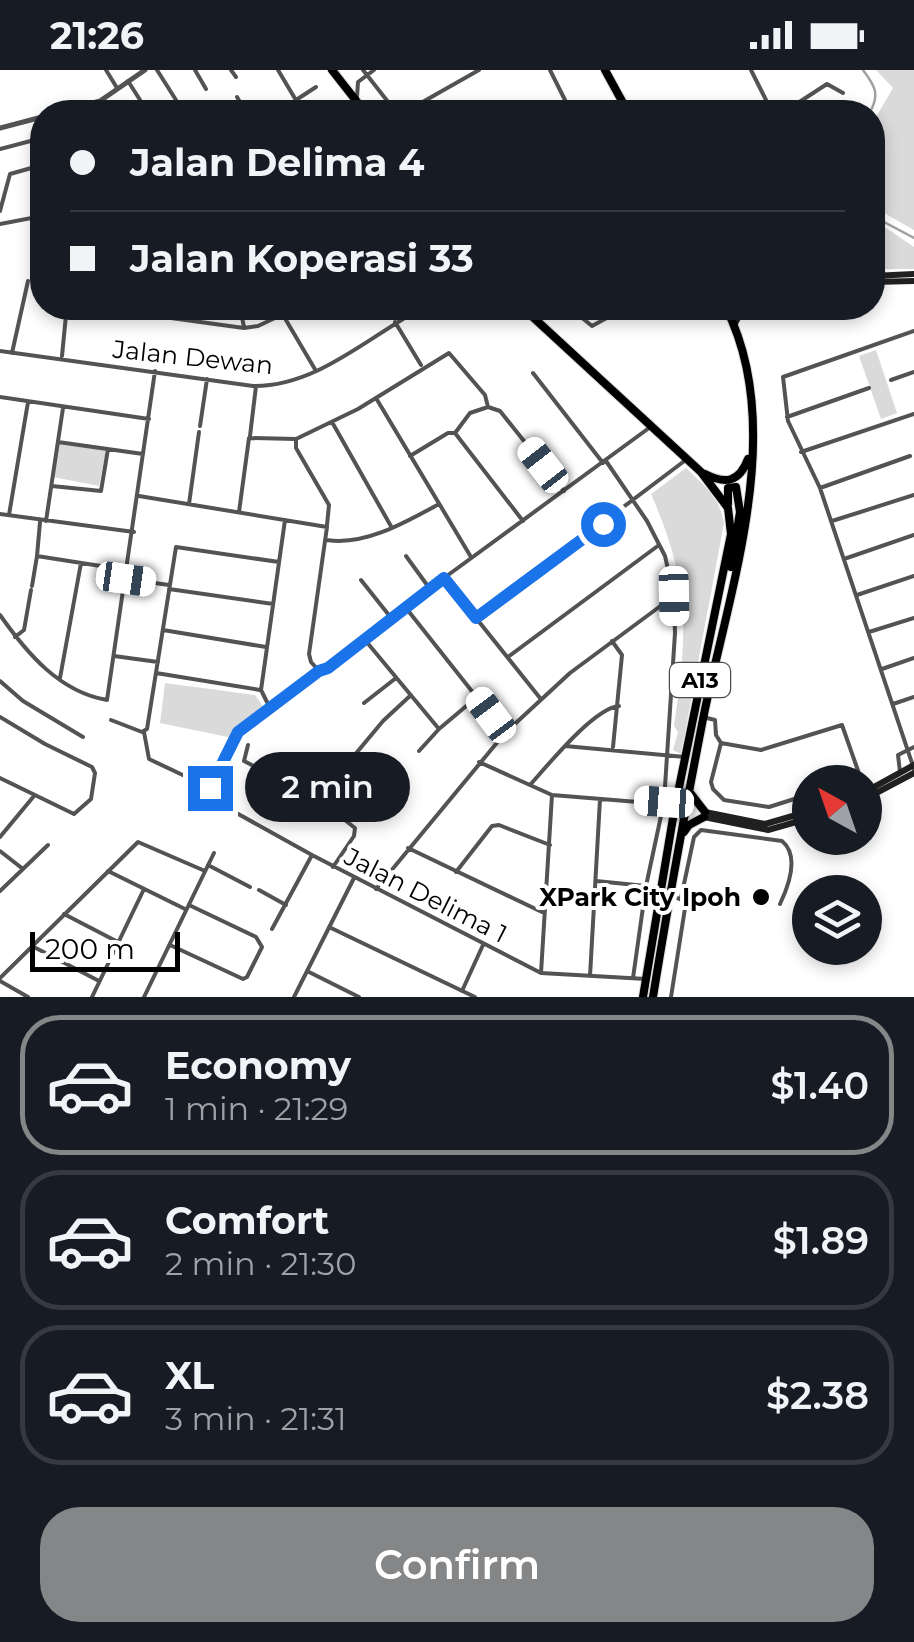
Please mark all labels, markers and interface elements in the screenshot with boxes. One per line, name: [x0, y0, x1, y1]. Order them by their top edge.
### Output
text: 21:26: [50, 12, 144, 59]
text: Jalan Delima 4: [130, 139, 424, 186]
text: Jalan Koperasi 33: [130, 235, 474, 282]
street label: Jalan Dewan: [110, 334, 275, 380]
car: [513, 432, 573, 498]
route start: [581, 502, 626, 547]
car: [94, 560, 158, 598]
car: [658, 566, 690, 626]
road number: A13: [670, 663, 730, 697]
car: [461, 682, 521, 748]
callout: 2 min: [245, 753, 410, 823]
north arrow: [792, 765, 882, 855]
map controls: [792, 765, 882, 965]
route end: [188, 766, 233, 811]
text: 2 min: [281, 767, 374, 806]
car: [633, 785, 695, 819]
street label: Jalan Delima 1: [339, 841, 512, 949]
button: layers: [792, 875, 882, 965]
place label: XPark City Ipoh: [539, 882, 741, 912]
marker: XPark City Ipoh: [750, 886, 772, 908]
scale bar: [30, 927, 180, 971]
text: 200 m: [45, 932, 135, 966]
icon: car: [45, 1040, 135, 1130]
text: Economy: [165, 1042, 351, 1089]
text: $1.40: [771, 1062, 869, 1109]
text: 1 min · 21:29: [165, 1089, 348, 1128]
icon: car: [45, 1195, 135, 1285]
text: Comfort: [165, 1197, 329, 1244]
text: $1.89: [773, 1217, 869, 1264]
text: 2 min · 21:30: [165, 1244, 356, 1283]
icon: car: [45, 1350, 135, 1440]
text: XL: [165, 1352, 214, 1399]
text: $2.38: [766, 1372, 869, 1419]
text: 3 min · 21:31: [165, 1399, 347, 1438]
button: Confirm: [40, 1507, 874, 1622]

